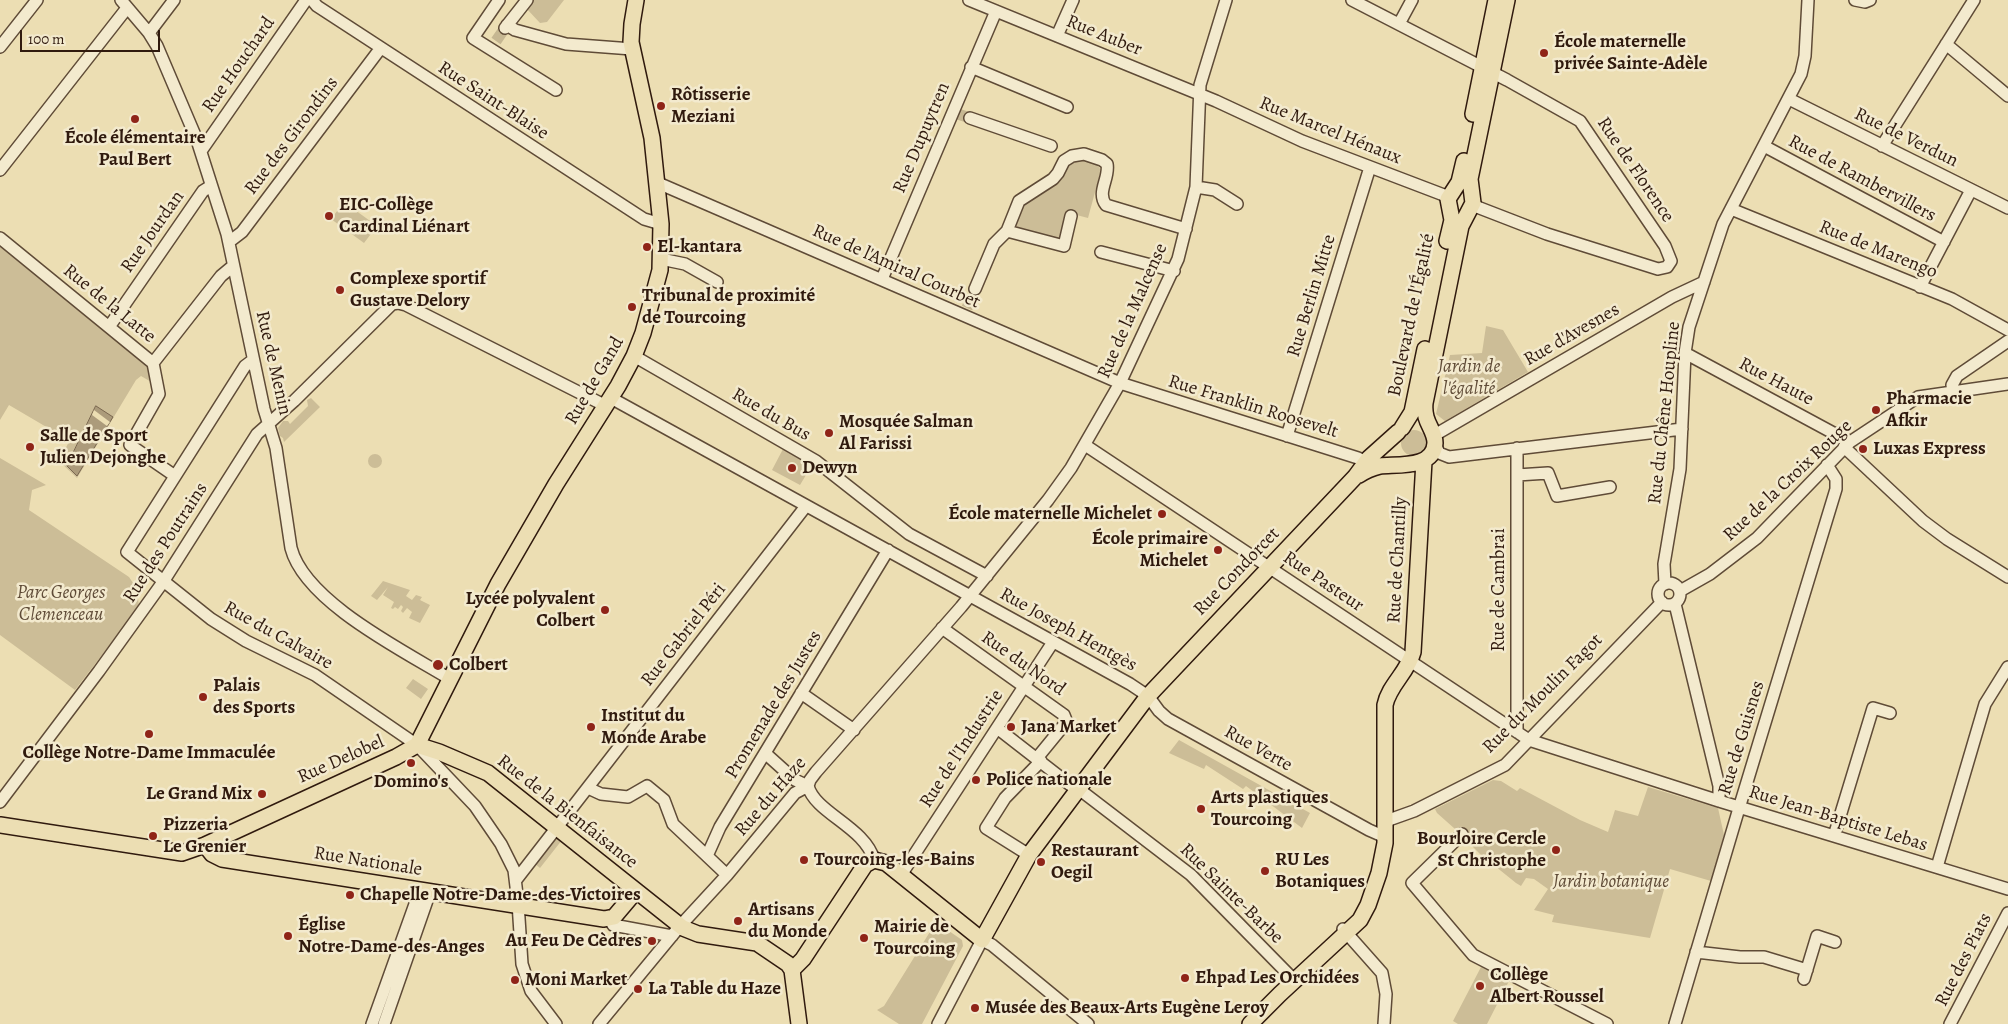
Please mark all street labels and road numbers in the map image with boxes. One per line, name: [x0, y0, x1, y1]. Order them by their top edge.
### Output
street label: Rue Auber: [1063, 10, 1145, 62]
street label: Rue Houchard: [198, 13, 280, 117]
street label: Rue Saint-Blaise: [433, 57, 553, 145]
street label: Rue des Girondins: [240, 72, 344, 200]
street label: Rue Dupuytren: [888, 79, 956, 197]
street label: Rue Marcel Hénaux: [1256, 92, 1404, 170]
street label: Rue de Verdun: [1850, 103, 1962, 173]
street label: Rue de Florence: [1591, 113, 1679, 227]
street label: Rue de Rambervillers: [1784, 130, 1940, 228]
street label: Rue Jourdan: [116, 186, 190, 278]
street label: Rue de Marengo: [1815, 216, 1941, 284]
street label: Rue de l'Amiral Courbet: [809, 220, 983, 314]
street label: Boulevard de l'Égalité: [1384, 231, 1440, 399]
street label: Rue Berlin Mitte: [1283, 232, 1341, 360]
street label: Rue de la Malcense: [1093, 240, 1173, 382]
street label: Rue de la Latte: [58, 260, 160, 348]
street label: Rue d'Avesnes: [1520, 298, 1624, 372]
street label: Rue de Menin: [250, 309, 296, 417]
street label: Rue du Chêne Houpline: [1644, 320, 1686, 506]
street label: Rue de Gand: [561, 333, 629, 429]
street label: Rue Haute: [1735, 353, 1817, 411]
street label: Rue Franklin Roosevelt: [1165, 370, 1341, 444]
street label: Rue du Bus: [728, 383, 814, 447]
street label: Rue de la Croix Rouge: [1719, 415, 1857, 547]
street label: Rue des Poutrains: [119, 479, 213, 607]
street label: Rue de Chantilly: [1383, 496, 1413, 624]
street label: Rue Condorcet: [1189, 523, 1285, 621]
street label: Rue de Cambrai: [1488, 528, 1510, 652]
street label: Rue Pasteur: [1278, 547, 1368, 617]
street label: Rue Gabriel Péri: [637, 579, 731, 691]
street label: Rue Joseph Hentgès: [995, 583, 1141, 677]
street label: Rue du Calvaire: [219, 597, 337, 675]
street label: Promenade des Justes: [721, 627, 827, 783]
street label: Rue du Nord: [976, 627, 1070, 701]
street label: Rue du Moulin Fagot: [1478, 629, 1608, 759]
street label: Rue de Guisnes: [1714, 678, 1770, 798]
street label: Rue de l'Industrie: [915, 685, 1009, 813]
street label: Rue Verte: [1220, 721, 1296, 777]
street label: Rue Delobel: [294, 731, 388, 789]
street label: Rue de la Bienfaisance: [492, 750, 642, 874]
street label: Rue du Haze: [730, 753, 812, 841]
street label: Rue Jean-Baptiste Lebas: [1746, 781, 1930, 857]
street label: Rue Sainte-Barbe: [1175, 839, 1287, 949]
street label: Rue Nationale: [312, 842, 424, 882]
street label: Rue des Piats: [1931, 909, 1997, 1011]

